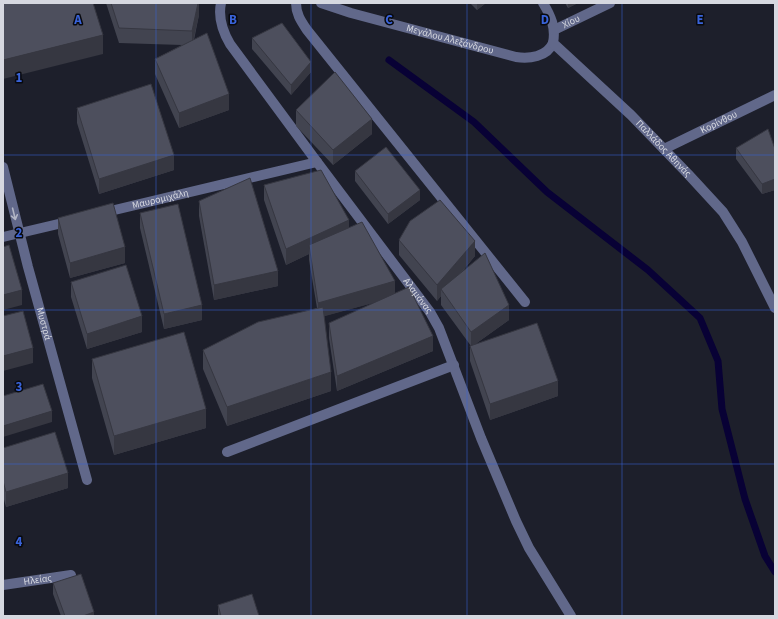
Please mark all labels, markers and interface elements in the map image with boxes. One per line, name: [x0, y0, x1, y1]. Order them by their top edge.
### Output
text: A: [73, 11, 82, 29]
text: B: [229, 11, 237, 29]
text: C: [385, 11, 393, 29]
text: D: [541, 11, 549, 29]
text: E: [696, 11, 704, 29]
street label: Χίου: [560, 12, 582, 32]
street label: Μεγάλου Αλεξάνδρου: [405, 21, 495, 58]
text: 1: [16, 69, 23, 87]
street label: Κορίνθου: [698, 107, 740, 137]
street label: Παλλάδος Αθηνάς: [632, 117, 695, 181]
street label: Μαυρομιχάλη: [131, 186, 190, 213]
one-way arrow: [11, 207, 19, 220]
text: 2: [16, 224, 23, 242]
street label: Αλαμάνας: [400, 275, 436, 317]
street label: Μυστρά: [33, 306, 55, 342]
text: 3: [16, 378, 23, 396]
text: 4: [16, 533, 23, 551]
street label: Ηλείας: [23, 571, 53, 589]

